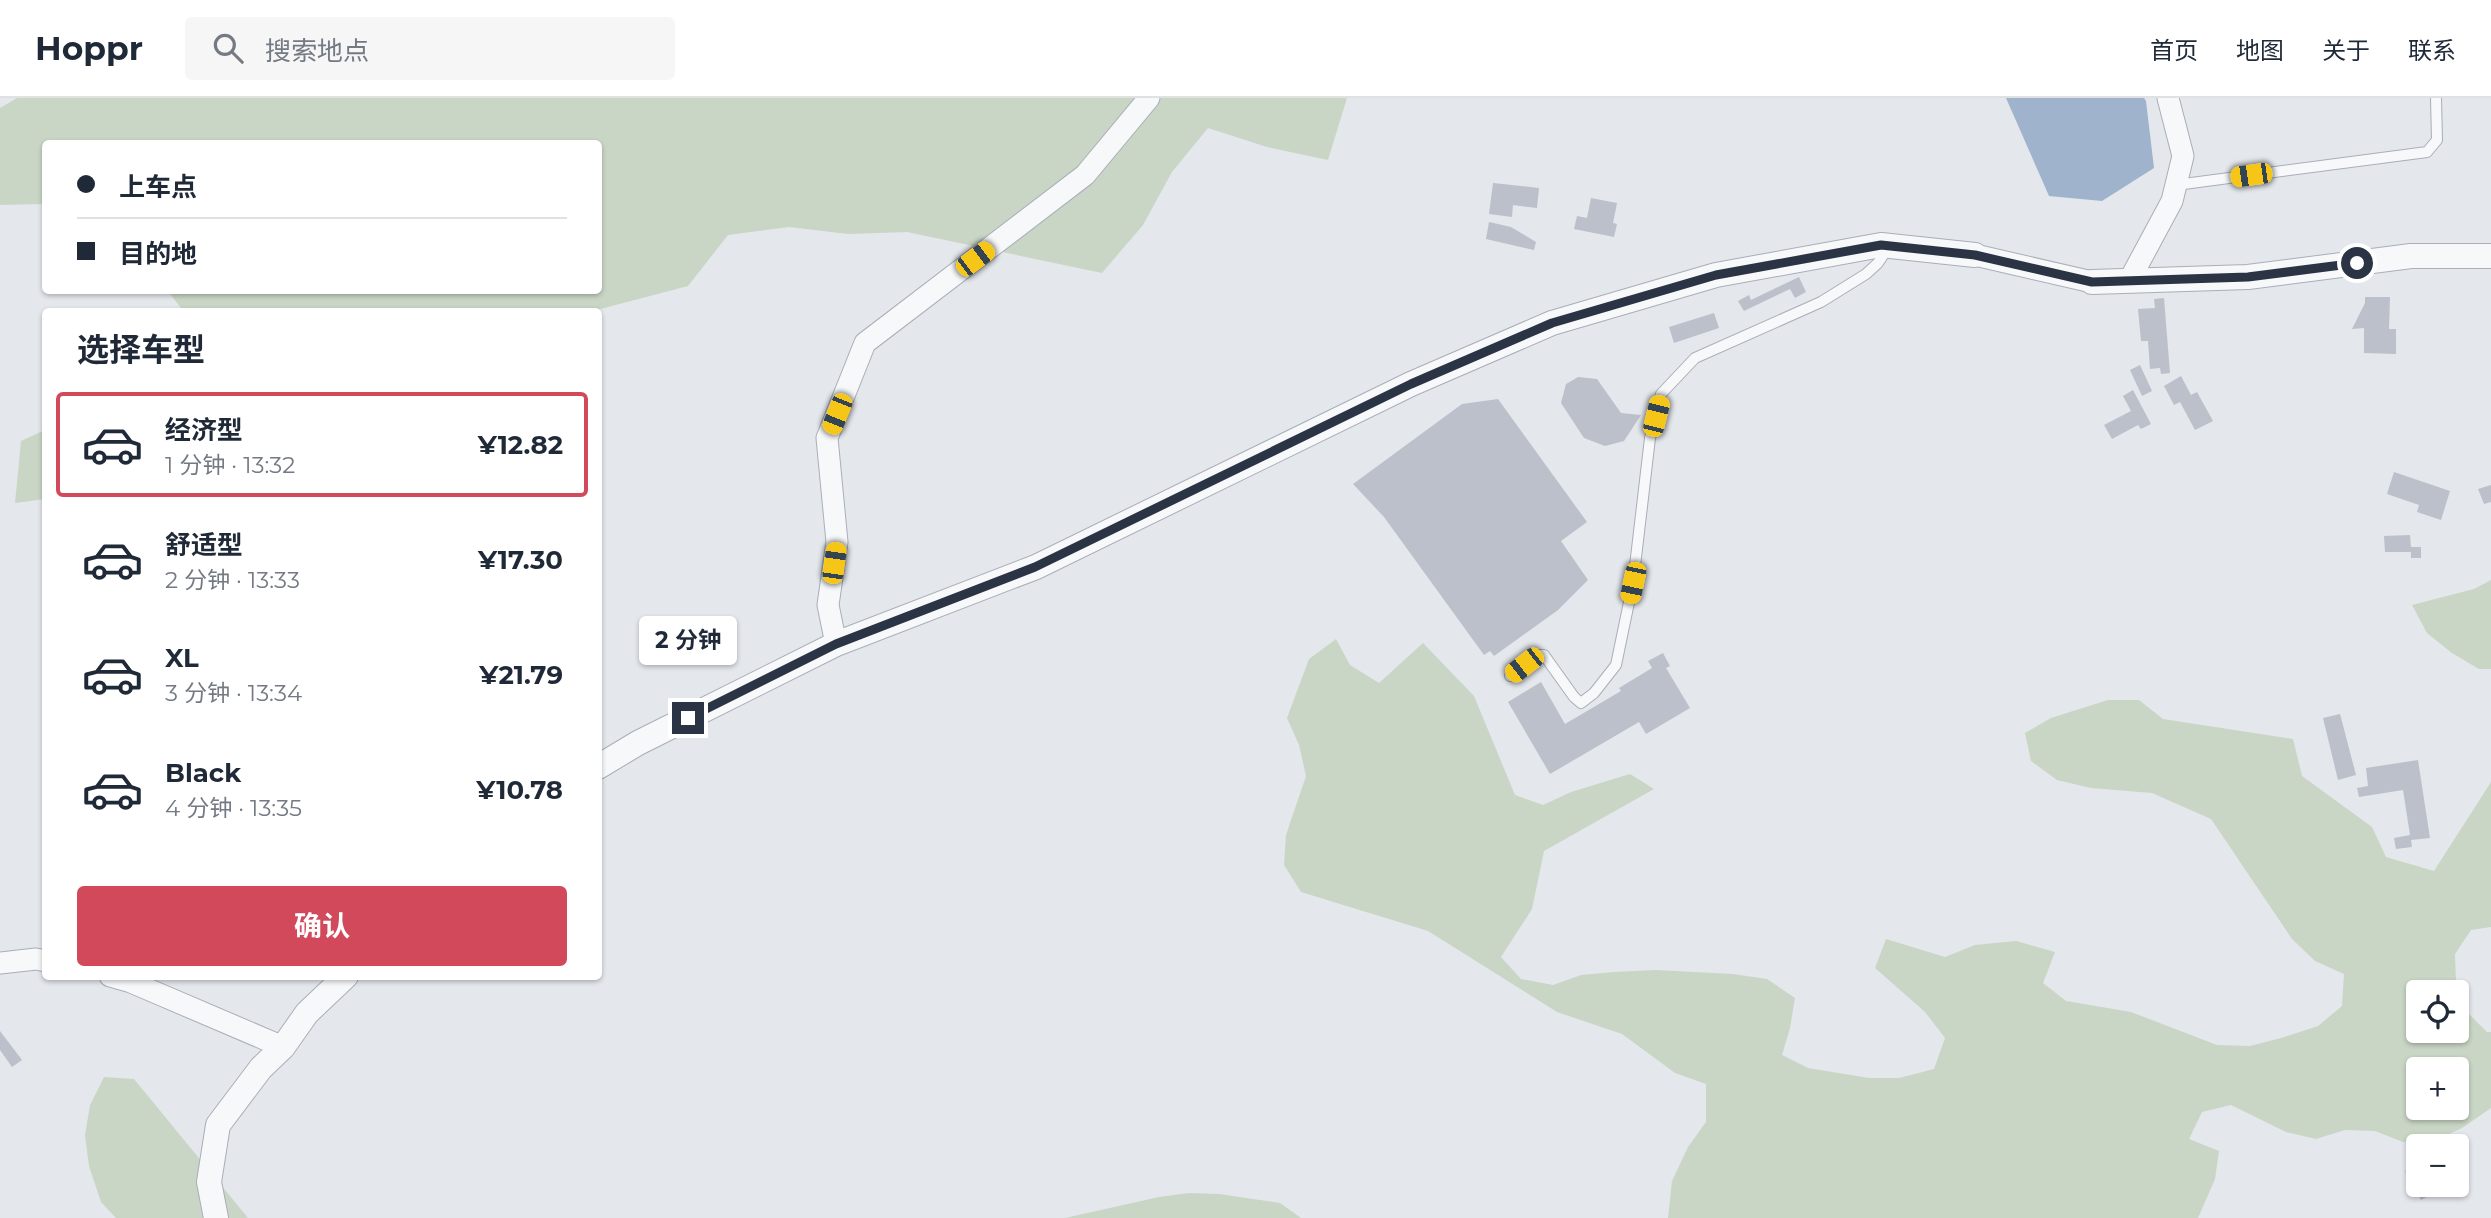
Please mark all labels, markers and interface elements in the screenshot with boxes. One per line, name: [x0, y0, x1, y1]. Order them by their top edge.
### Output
search box: [185, 17, 675, 80]
text: Hoppr: [35, 28, 143, 68]
icon: search: [209, 29, 247, 67]
text: 搜索地点: [265, 35, 369, 67]
text: 首页: [2150, 36, 2198, 65]
text: 地图: [2236, 36, 2284, 65]
text: 关于: [2322, 36, 2370, 65]
text: 联系: [2408, 36, 2456, 65]
car: [2229, 162, 2274, 188]
text: 上车点: [119, 171, 197, 203]
text: 目的地: [119, 238, 197, 270]
car: [952, 238, 999, 280]
route start: [2341, 247, 2373, 279]
text: 选择车型: [77, 330, 205, 369]
car: [820, 391, 855, 437]
car: [1641, 393, 1672, 439]
icon: car: [81, 413, 144, 476]
text: 经济型: [165, 414, 243, 446]
text: ¥12.82: [478, 429, 563, 461]
text: 1 分钟 · 13:32: [165, 451, 295, 479]
icon: car: [81, 528, 144, 591]
text: 舒适型: [165, 529, 243, 561]
car: [821, 541, 848, 585]
text: ¥17.30: [478, 544, 563, 576]
car: [1619, 560, 1648, 606]
text: 2 分钟 · 13:33: [165, 566, 300, 594]
callout: 2 分钟: [639, 616, 737, 666]
text: 2 分钟: [655, 626, 721, 654]
text: XL: [165, 642, 199, 674]
icon: car: [81, 643, 144, 706]
car: [1501, 644, 1548, 686]
text: ¥21.79: [479, 659, 563, 691]
text: 3 分钟 · 13:34: [165, 679, 302, 707]
route end: [672, 702, 704, 734]
text: Black: [165, 757, 241, 789]
icon: car: [81, 758, 144, 821]
text: ¥10.78: [476, 774, 563, 806]
text: 4 分钟 · 13:35: [165, 794, 302, 822]
button: 确认: [77, 886, 567, 966]
map controls: [2406, 980, 2469, 1197]
button: locate: [2406, 980, 2469, 1043]
button: +: [2406, 1057, 2469, 1120]
button: −: [2406, 1134, 2469, 1197]

